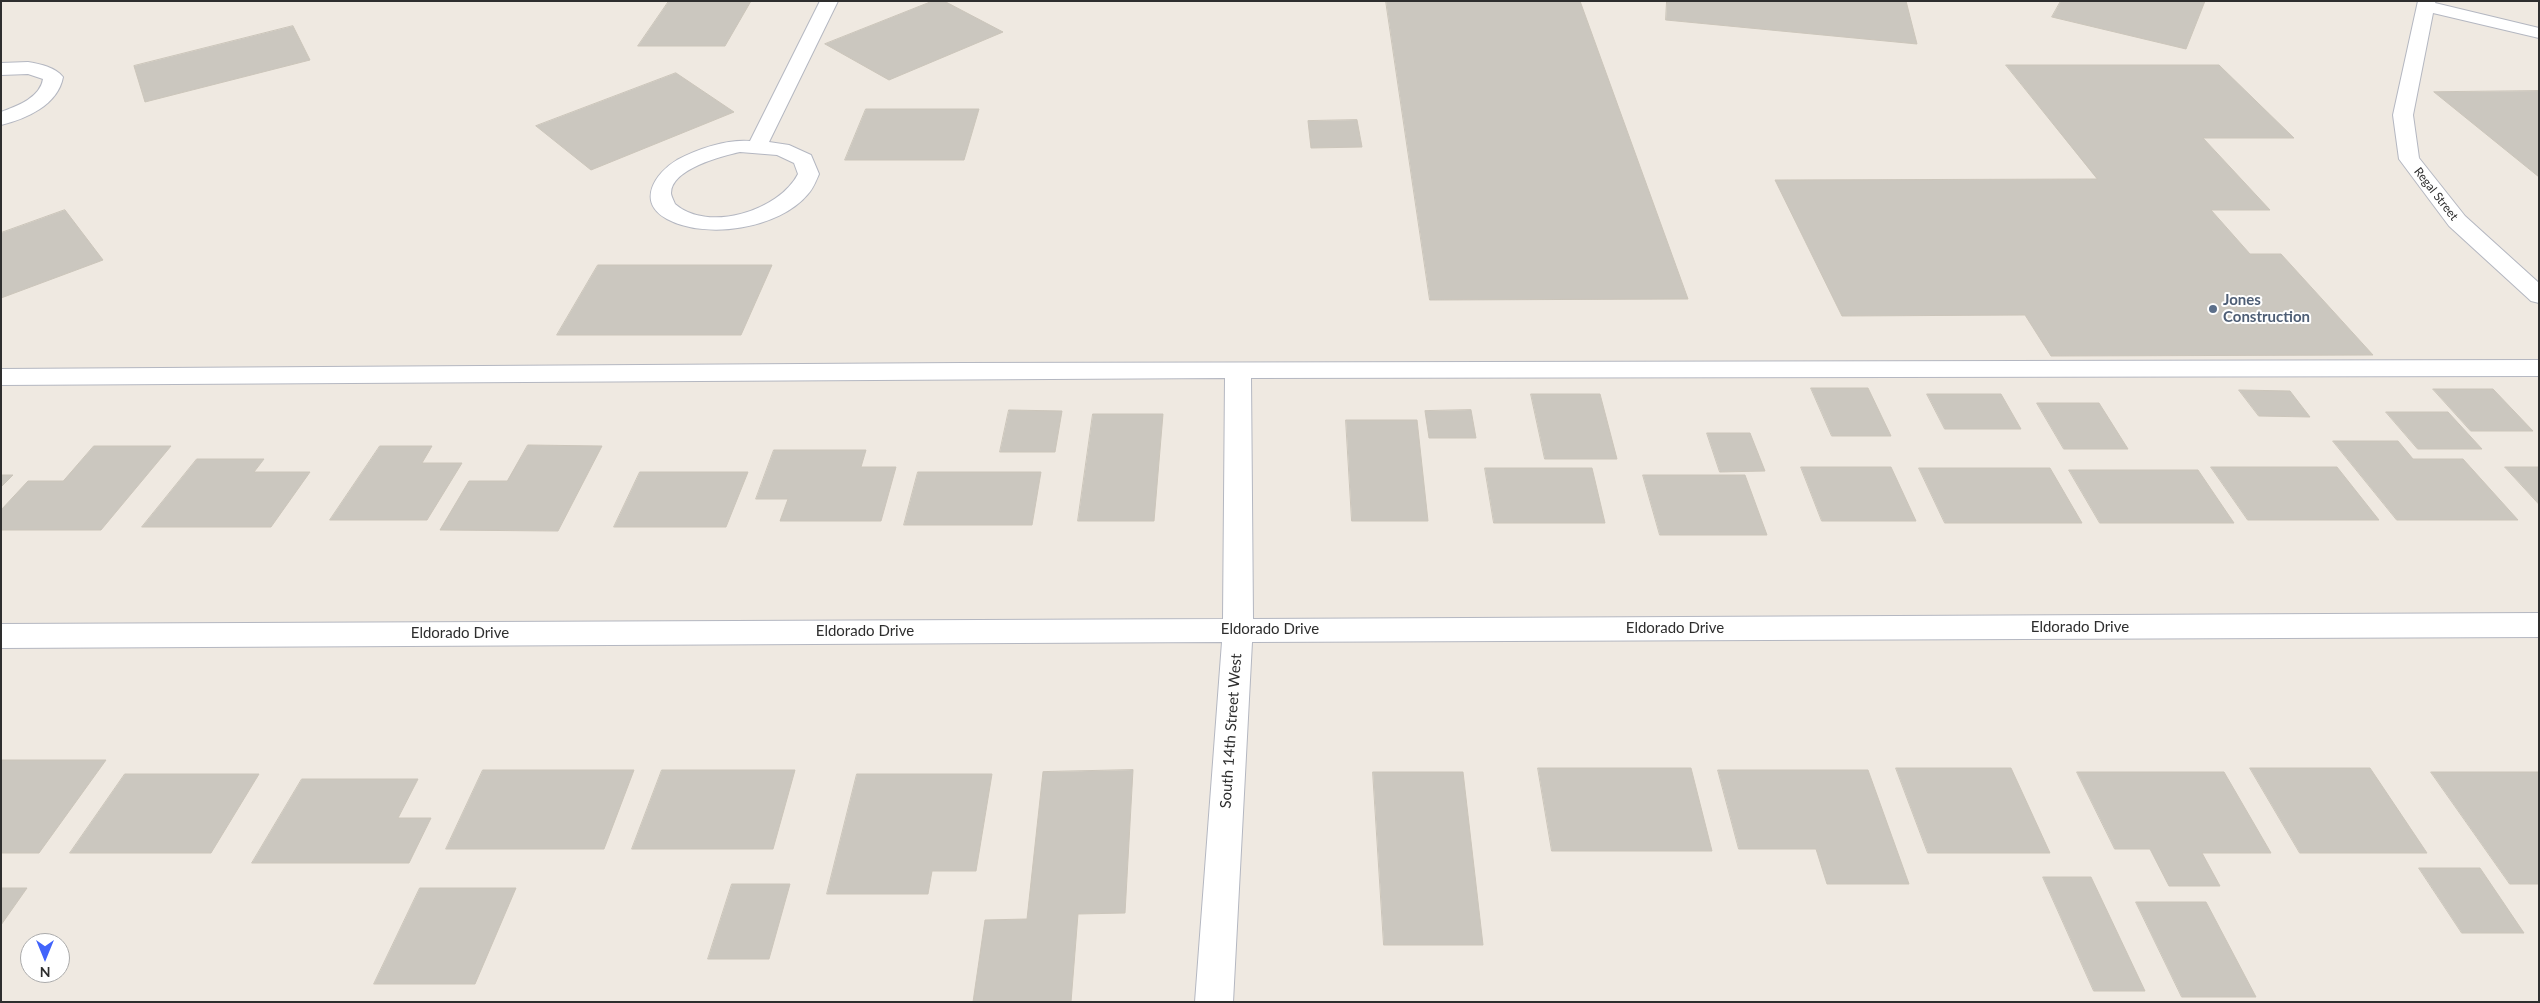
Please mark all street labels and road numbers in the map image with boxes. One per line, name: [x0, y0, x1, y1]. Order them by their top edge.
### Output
street label: Regal Street: [2411, 165, 2461, 223]
street label: Eldorado Drive: [2031, 618, 2129, 636]
street label: Eldorado Drive: [1626, 619, 1724, 637]
street label: Eldorado Drive: [1221, 620, 1319, 638]
street label: Eldorado Drive: [816, 622, 914, 640]
street label: Eldorado Drive: [411, 624, 509, 642]
street label: South 14th Street West: [1217, 653, 1245, 809]

